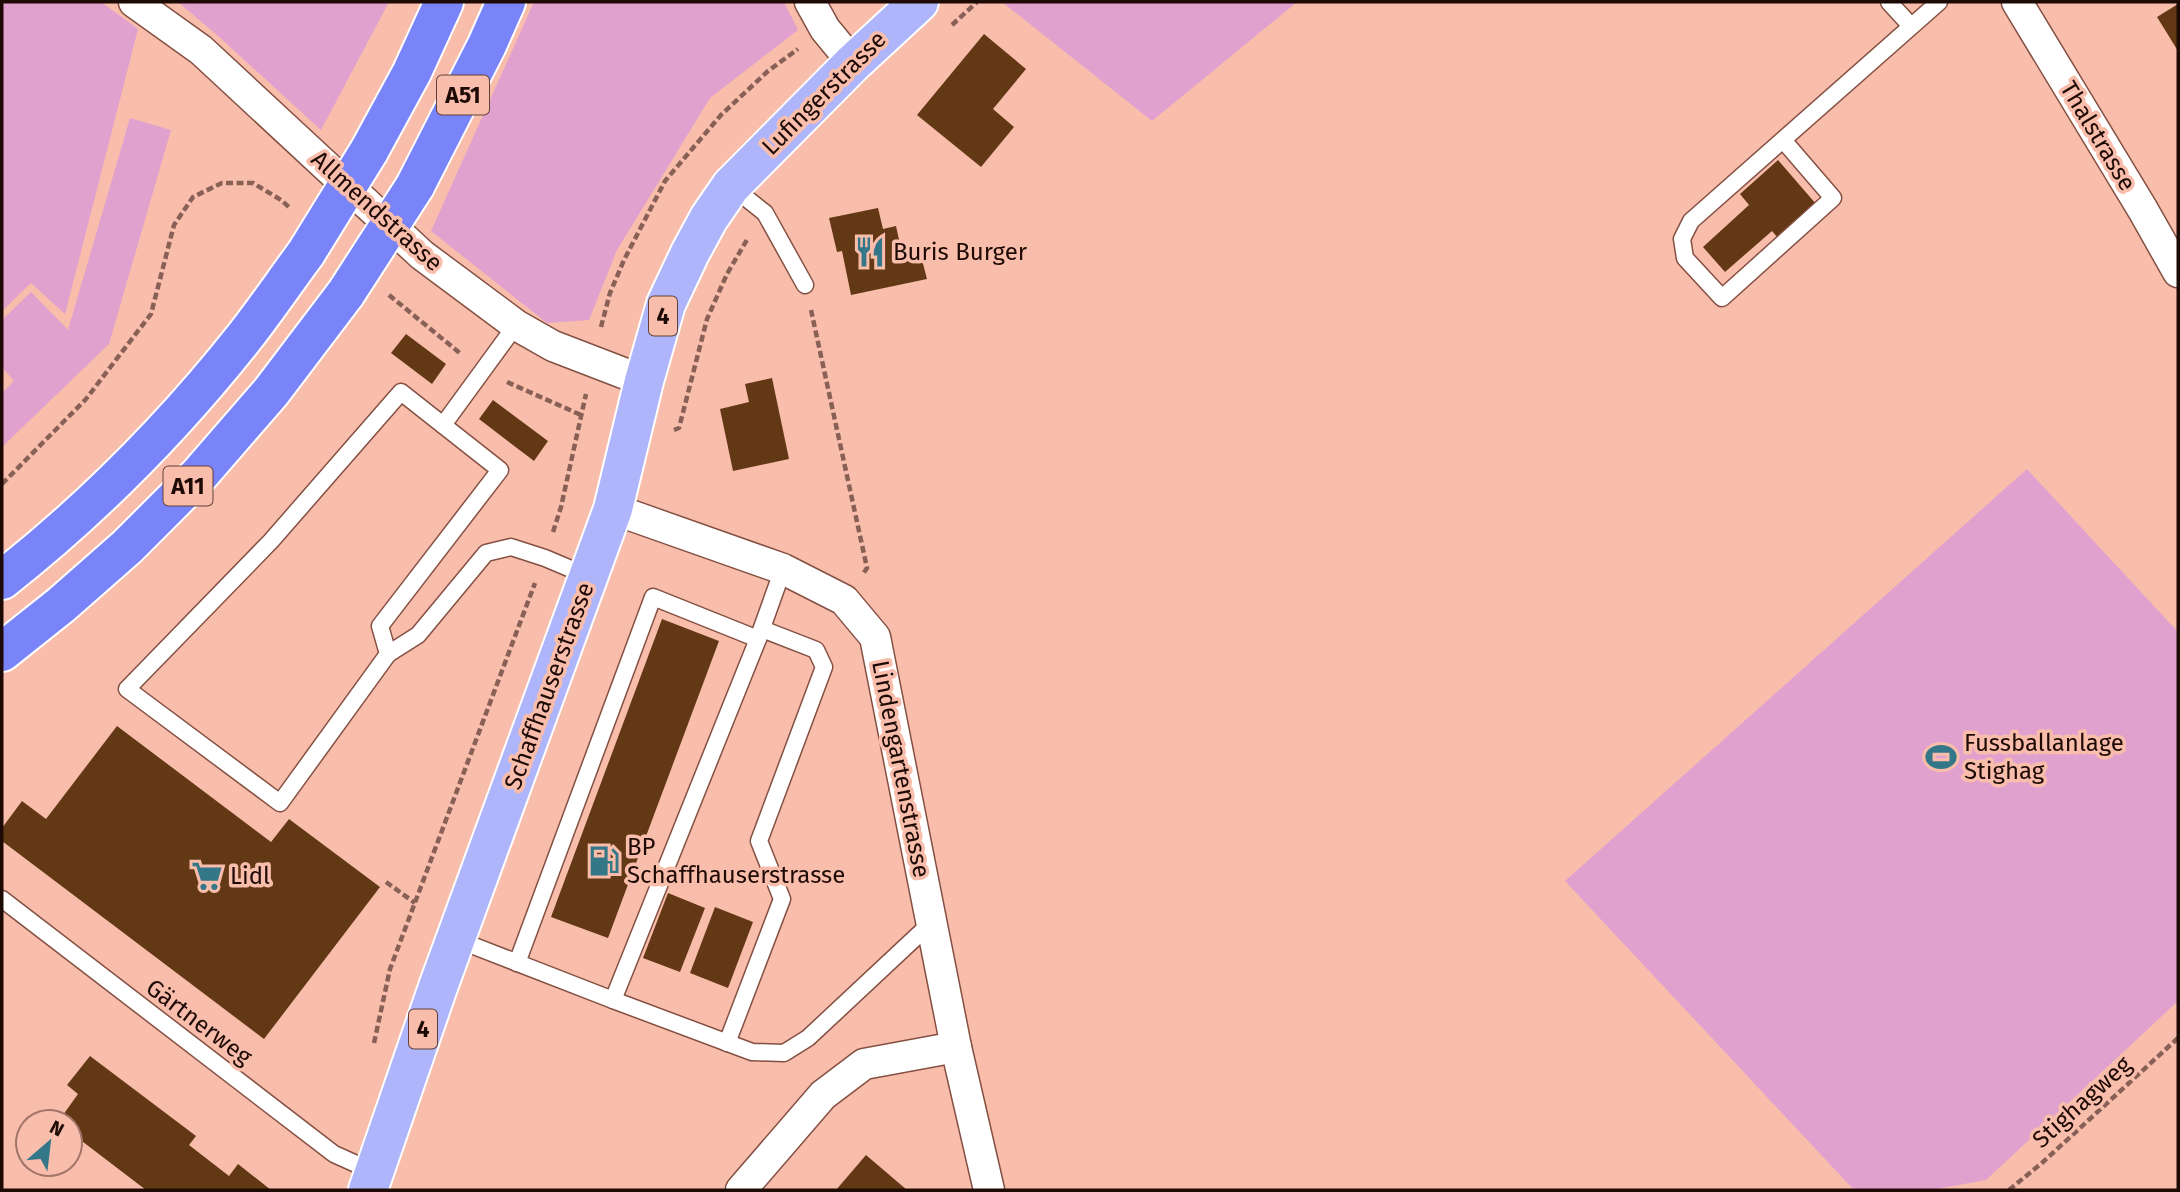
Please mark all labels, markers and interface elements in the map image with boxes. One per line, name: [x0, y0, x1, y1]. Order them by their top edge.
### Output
street label: Lufingerstrasse: [756, 25, 892, 161]
road number: A51: [437, 76, 489, 114]
street label: Thalstrasse: [2054, 76, 2142, 196]
street label: Allmendstrasse: [306, 145, 448, 277]
restaurant icon: Buris Burger: [853, 235, 887, 269]
place label: Buris Burger: [893, 238, 1028, 266]
road number: 4: [649, 296, 677, 336]
road number: A11: [164, 466, 212, 506]
street label: Schaffhauserstrasse: [498, 579, 600, 793]
street label: Lindengartenstrasse: [866, 658, 936, 880]
place label: Fussballanlage Stighag: [1964, 729, 2124, 785]
sports icon: Fussballanlage Stighag: [1924, 740, 1958, 774]
place label: BP Schaffhauserstrasse: [627, 833, 845, 889]
fuel station icon: BP Schaffhauserstrasse: [587, 844, 621, 878]
supermarket icon: Lidl: [190, 859, 224, 893]
place label: Lidl: [230, 862, 270, 890]
street label: Gärtnerweg: [141, 973, 258, 1071]
road number: 4: [409, 1010, 437, 1048]
street label: Stighagweg: [2027, 1050, 2138, 1154]
north arrow: [14, 1108, 84, 1178]
text: N: [46, 1115, 68, 1142]

